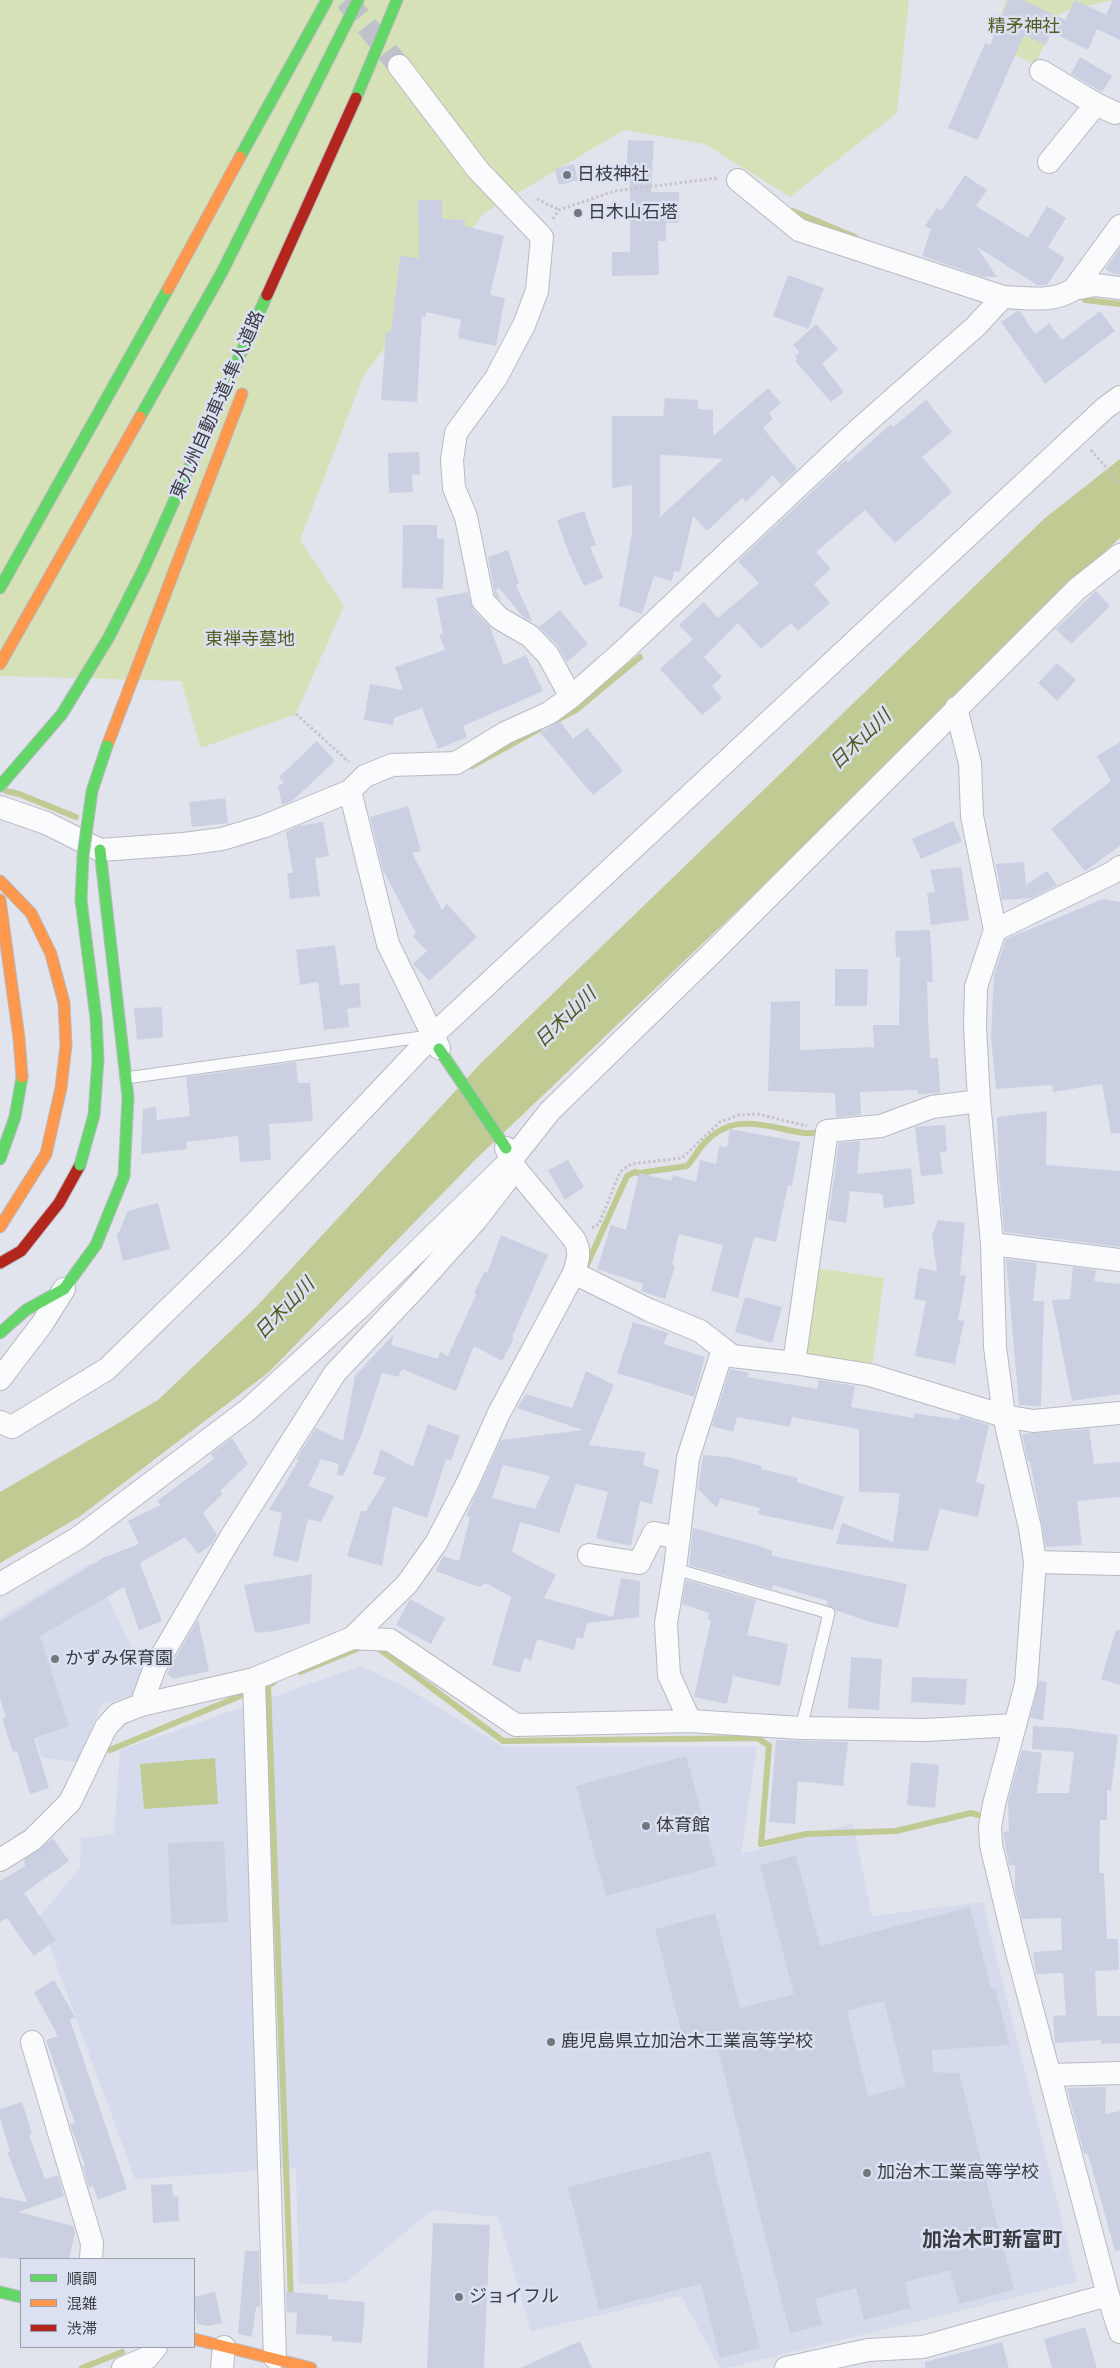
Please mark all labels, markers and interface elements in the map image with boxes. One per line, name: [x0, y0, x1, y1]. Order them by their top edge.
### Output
park label: 精矛神社: [988, 16, 1060, 38]
place label: 日枝神社: [577, 164, 649, 186]
marker: 日枝神社: [561, 169, 573, 181]
place label: 日木山石塔: [588, 202, 678, 224]
marker: 日木山石塔: [572, 207, 584, 219]
street label: 東九州自動車道;隼人道路: [167, 308, 269, 502]
park label: 東禅寺墓地: [205, 629, 295, 651]
water label: 日木山川: [826, 705, 896, 775]
water label: 日木山川: [531, 983, 601, 1053]
water label: 日木山川: [250, 1274, 320, 1344]
place label: かずみ保育園: [65, 1648, 173, 1670]
marker: かずみ保育園: [49, 1653, 61, 1665]
place label: 体育館: [656, 1815, 710, 1837]
marker: 体育館: [640, 1820, 652, 1832]
place label: 鹿児島県立加治木工業高等学校: [561, 2031, 813, 2053]
marker: 鹿児島県立加治木工業高等学校: [545, 2036, 557, 2048]
place label: 加治木工業高等学校: [877, 2162, 1039, 2184]
marker: 加治木工業高等学校: [861, 2167, 873, 2179]
district label: 加治木町新富町: [922, 2228, 1062, 2252]
legend: [20, 2258, 195, 2348]
text: 順調: [67, 2268, 97, 2289]
place label: ジョイフル: [469, 2286, 559, 2308]
marker: ジョイフル: [453, 2291, 465, 2303]
text: 混雑: [67, 2293, 97, 2314]
text: 渋滞: [67, 2318, 97, 2339]

